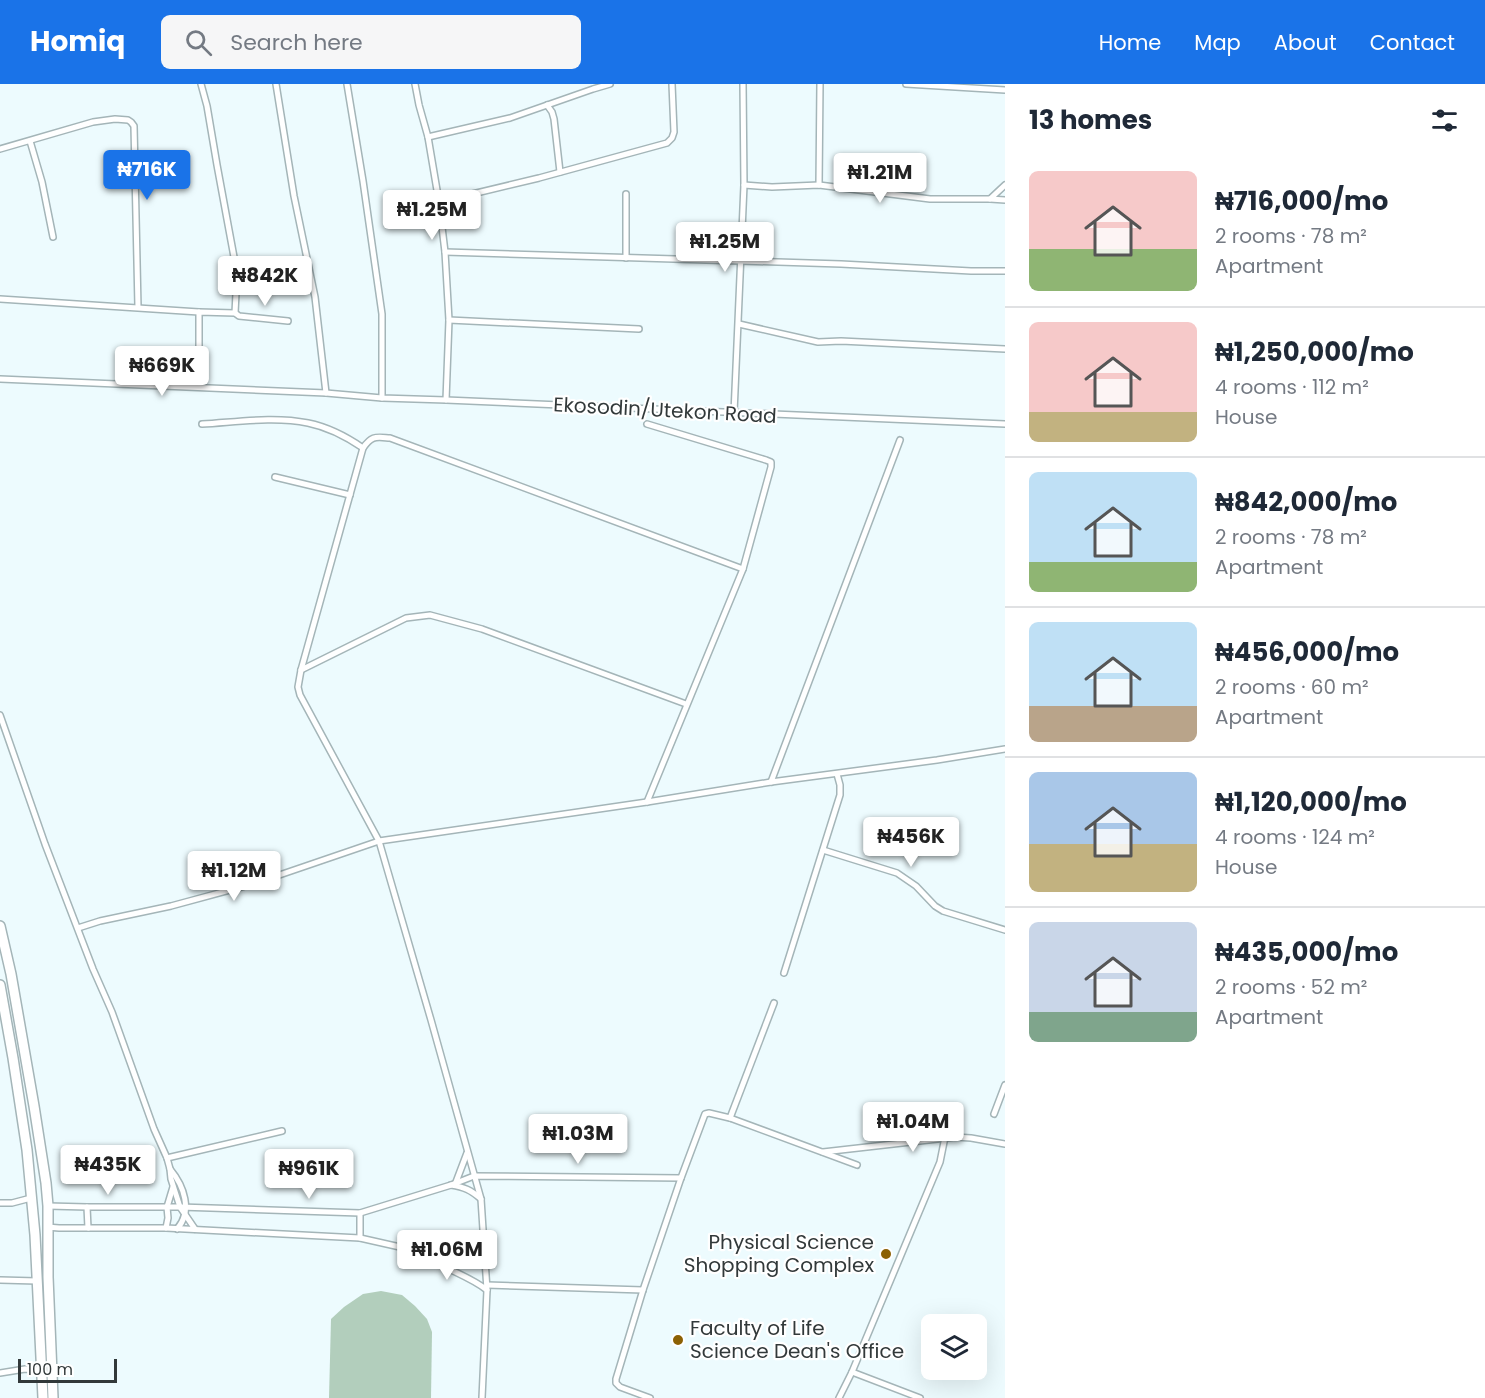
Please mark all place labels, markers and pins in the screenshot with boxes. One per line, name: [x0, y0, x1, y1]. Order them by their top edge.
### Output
pin: ₦716K: [105, 150, 189, 201]
pin: ₦1.21M: [831, 153, 929, 204]
pin: ₦1.25M: [383, 190, 481, 241]
pin: ₦1.25M: [676, 222, 774, 273]
pin: ₦842K: [223, 256, 307, 307]
pin: ₦669K: [120, 346, 204, 397]
pin: ₦456K: [869, 817, 953, 868]
pin: ₦1.12M: [185, 851, 283, 902]
pin: ₦1.04M: [864, 1102, 962, 1153]
pin: ₦1.03M: [529, 1114, 627, 1165]
pin: ₦435K: [66, 1145, 150, 1196]
pin: ₦961K: [267, 1149, 351, 1200]
place label: Physical Science Shopping Complex: [684, 1228, 874, 1279]
pin: ₦1.06M: [398, 1230, 496, 1281]
marker: Physical Science Shopping Complex: [879, 1247, 893, 1261]
place label: Faculty of Life Science Dean's Office: [690, 1314, 904, 1365]
marker: Faculty of Life Science Dean's Office: [671, 1333, 685, 1347]

